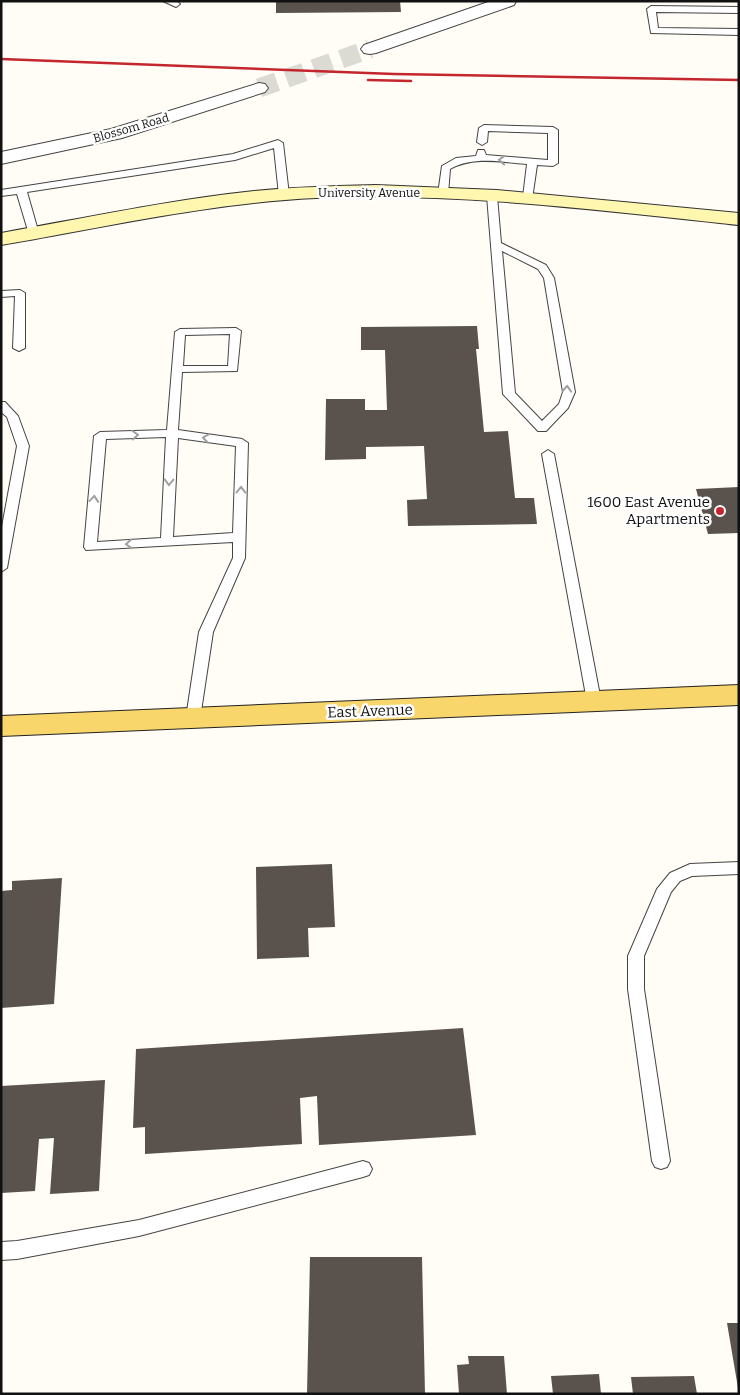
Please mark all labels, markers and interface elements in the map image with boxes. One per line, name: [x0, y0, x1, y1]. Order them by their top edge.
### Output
street label: Blossom Road: [91, 110, 171, 146]
one-way arrow: [497, 154, 505, 165]
street label: University Avenue: [318, 186, 420, 200]
one-way arrow: [562, 384, 573, 392]
one-way arrow: [131, 429, 139, 440]
one-way arrow: [202, 433, 210, 444]
one-way arrow: [164, 478, 174, 486]
one-way arrow: [236, 486, 246, 494]
place label: 1600 East Avenue Apartments: [587, 493, 710, 528]
one-way arrow: [88, 494, 99, 502]
marker: 1600 East Avenue Apartments: [714, 505, 726, 517]
one-way arrow: [124, 539, 132, 550]
street label: East Avenue: [327, 701, 413, 721]

